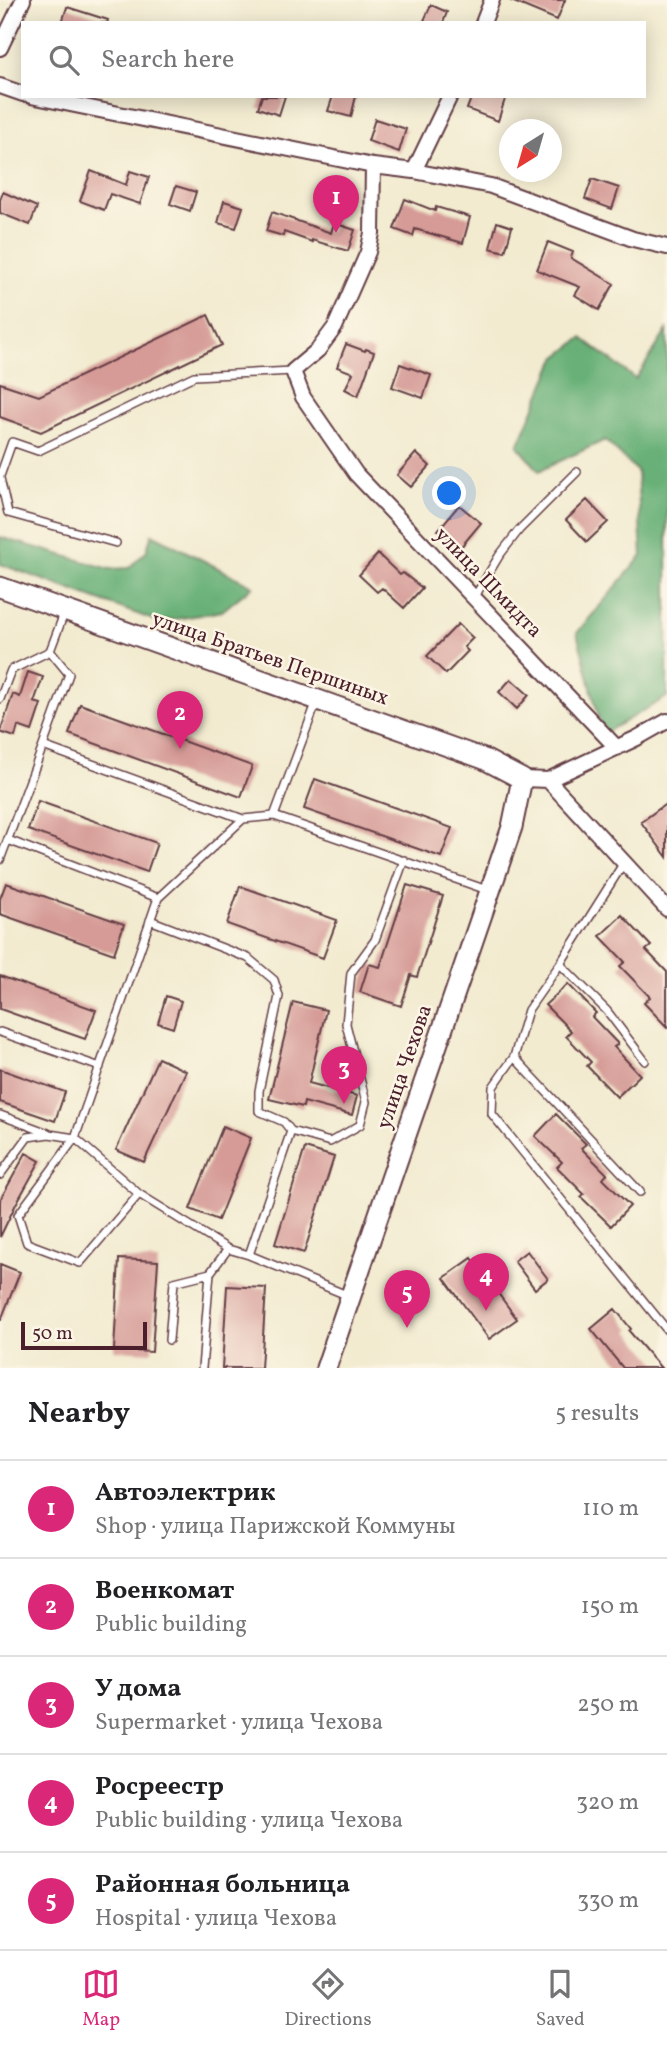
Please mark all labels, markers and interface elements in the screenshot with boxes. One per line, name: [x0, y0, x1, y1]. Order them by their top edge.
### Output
search box: [21, 21, 646, 98]
icon: search: [45, 41, 83, 79]
text: Search here: [101, 42, 234, 78]
north arrow: [499, 119, 562, 182]
pin: 1: [313, 175, 359, 233]
your location: [432, 476, 466, 510]
street label: улица Шмидта: [428, 521, 548, 645]
street label: улица Братьев Першиных: [148, 605, 392, 713]
pin: 2: [157, 691, 203, 749]
street label: улица Чехова: [370, 1001, 440, 1133]
pin: 3: [321, 1046, 367, 1104]
pin: 4: [463, 1253, 509, 1311]
pin: 5: [384, 1270, 430, 1328]
scale bar: [21, 1319, 147, 1351]
text: 50 m: [32, 1321, 73, 1347]
text: Nearby: [28, 1393, 130, 1435]
text: 5 results: [555, 1398, 639, 1430]
text: Автоэлектрик: [95, 1475, 276, 1511]
text: 1: [46, 1493, 56, 1525]
text: 110 m: [582, 1493, 639, 1525]
text: Shop · улица Парижской Коммуны: [95, 1511, 455, 1543]
text: Военкомат: [95, 1573, 234, 1609]
text: 2: [45, 1591, 57, 1623]
text: 150 m: [581, 1591, 639, 1623]
text: Public building: [95, 1609, 247, 1641]
text: У дома: [95, 1671, 181, 1707]
text: 3: [45, 1689, 57, 1721]
text: 250 m: [577, 1689, 639, 1721]
text: Supermarket · улица Чехова: [95, 1707, 383, 1739]
text: Росреестр: [95, 1769, 224, 1805]
text: 4: [44, 1787, 58, 1819]
text: 320 m: [576, 1787, 639, 1819]
text: Public building · улица Чехова: [95, 1805, 403, 1837]
text: Районная больница: [95, 1867, 350, 1903]
text: 5: [45, 1885, 57, 1917]
text: 330 m: [577, 1885, 639, 1917]
text: Hospital · улица Чехова: [95, 1903, 337, 1935]
tab: Map: [82, 1965, 120, 2033]
tab: Directions: [285, 1965, 372, 2033]
tab: Saved: [536, 1965, 585, 2033]

